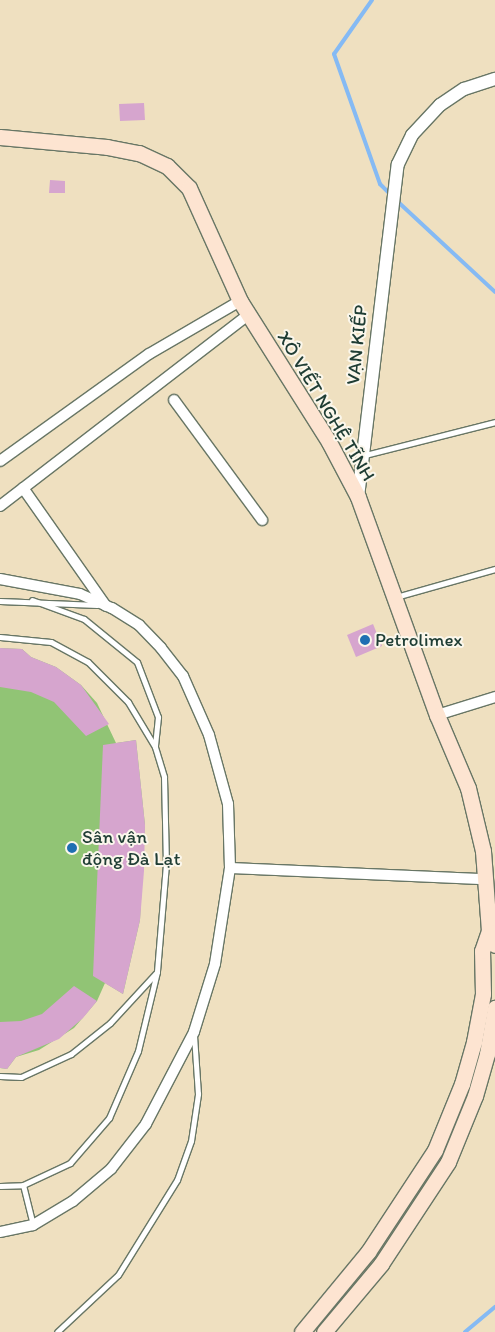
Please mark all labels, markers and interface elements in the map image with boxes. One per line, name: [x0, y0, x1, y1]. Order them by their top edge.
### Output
street label: VẠN KIẾP: [341, 304, 373, 386]
street label: XÔ VIẾT NGHỆ TĨNH: [272, 327, 380, 485]
place label: Petrolimex: [375, 629, 463, 651]
marker: Petrolimex: [359, 634, 371, 646]
place label: Sân vận động Đà Lạt: [82, 826, 181, 870]
marker: Sân vận động Đà Lạt: [66, 842, 78, 854]

